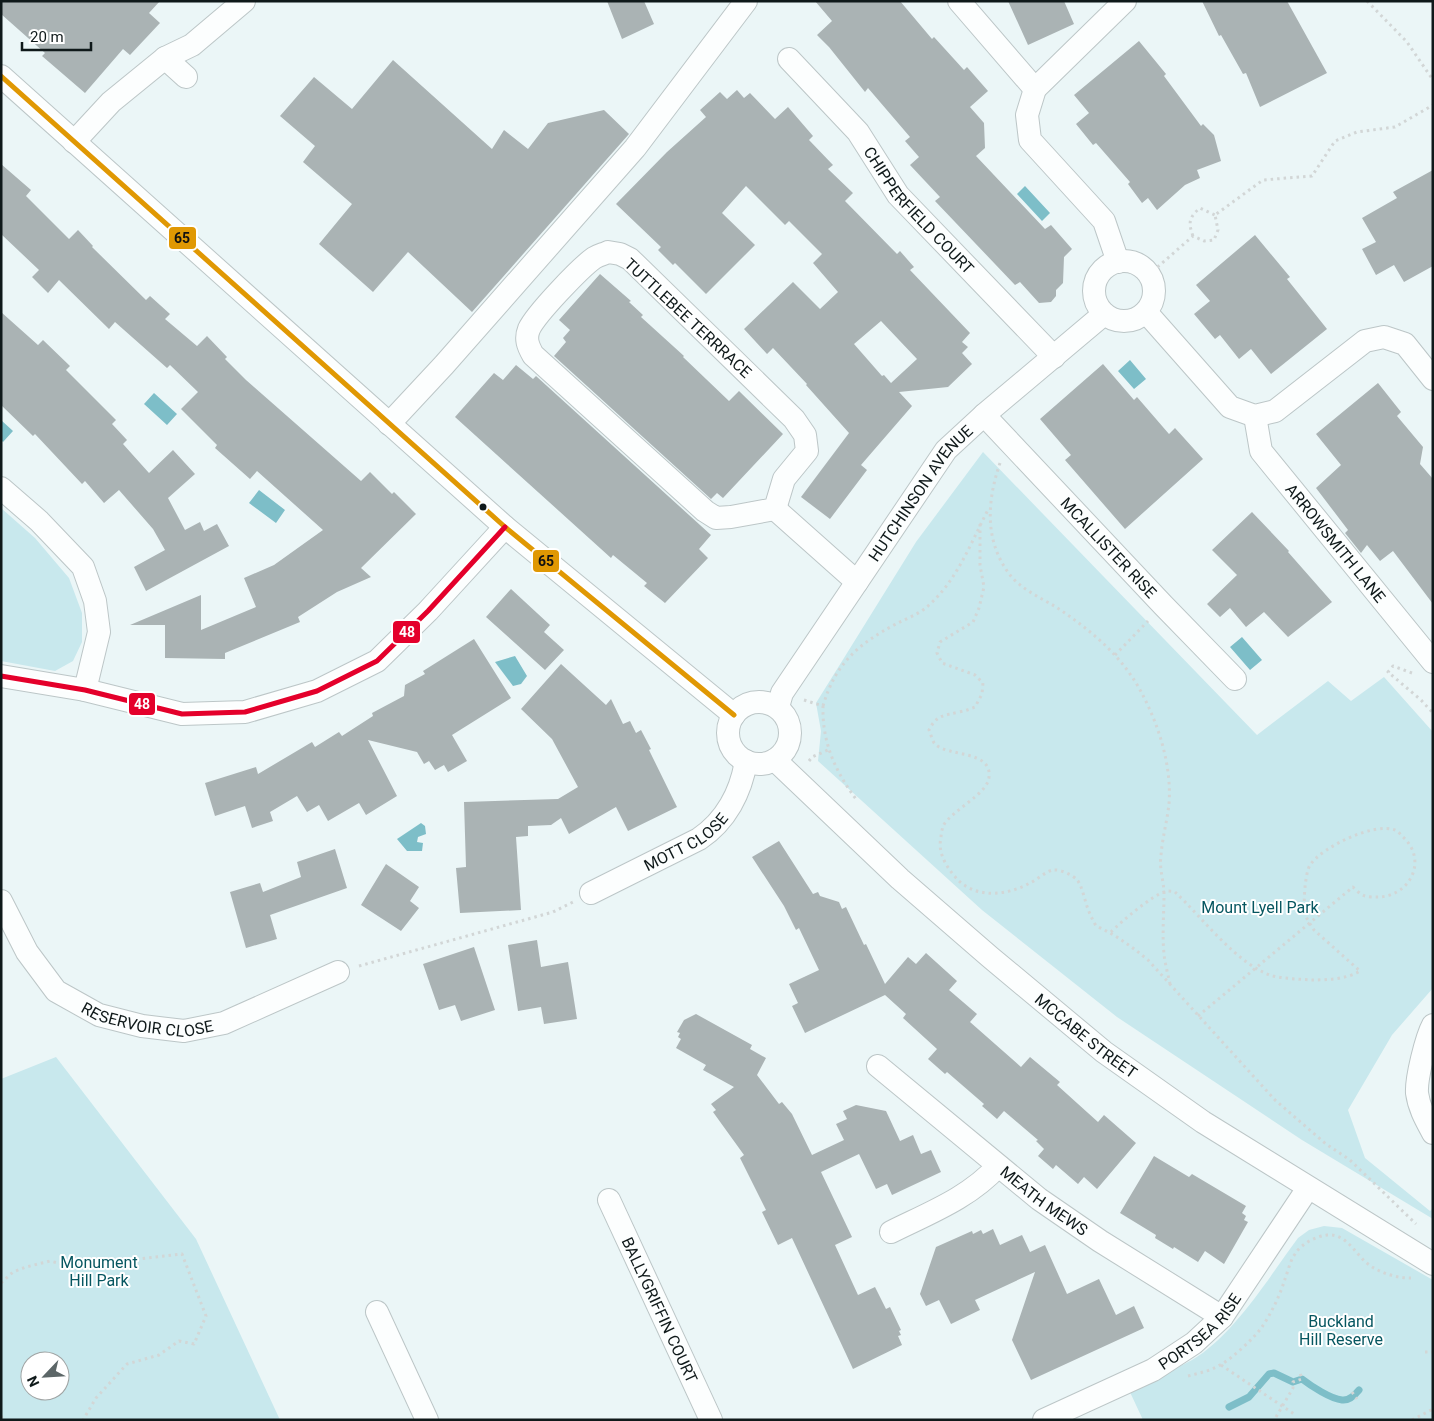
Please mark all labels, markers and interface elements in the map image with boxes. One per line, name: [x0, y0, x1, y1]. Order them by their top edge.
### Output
scale bar: [22, 20, 91, 52]
text: 20 m: [30, 28, 64, 46]
street label: CHIPPERFIELD COURT: [860, 143, 978, 278]
line badge: 65: [168, 226, 197, 250]
text: 65: [174, 230, 190, 246]
street label: TUTTLEBEE TERRRACE: [621, 254, 755, 382]
street label: HUTCHINSON AVENUE: [864, 421, 976, 565]
street label: ARROWSMITH LANE: [1282, 480, 1390, 606]
street label: MCALLISTER RISE: [1057, 493, 1161, 602]
unlabelled marker: [478, 502, 488, 512]
line badge: 65: [532, 549, 560, 573]
text: 65: [538, 553, 554, 569]
line badge: 48: [392, 620, 421, 644]
text: 48: [399, 624, 415, 640]
line badge: 48: [128, 692, 156, 716]
text: 48: [134, 696, 150, 712]
street label: MOTT CLOSE: [641, 809, 732, 875]
park label: Mount Lyell Park: [1201, 898, 1320, 917]
street label: MCCABE STREET: [1031, 989, 1141, 1082]
street label: RESERVOIR CLOSE: [78, 998, 215, 1041]
street label: MEATH MEWS: [997, 1162, 1092, 1239]
street label: BALLYGRIFFIN COURT: [618, 1234, 702, 1386]
park label: Monument Hill Park: [60, 1253, 138, 1290]
street label: PORTSEA RISE: [1155, 1290, 1245, 1373]
park label: Buckland Hill Reserve: [1299, 1312, 1383, 1349]
north arrow: [20, 1351, 70, 1401]
text: N: [24, 1374, 43, 1389]

